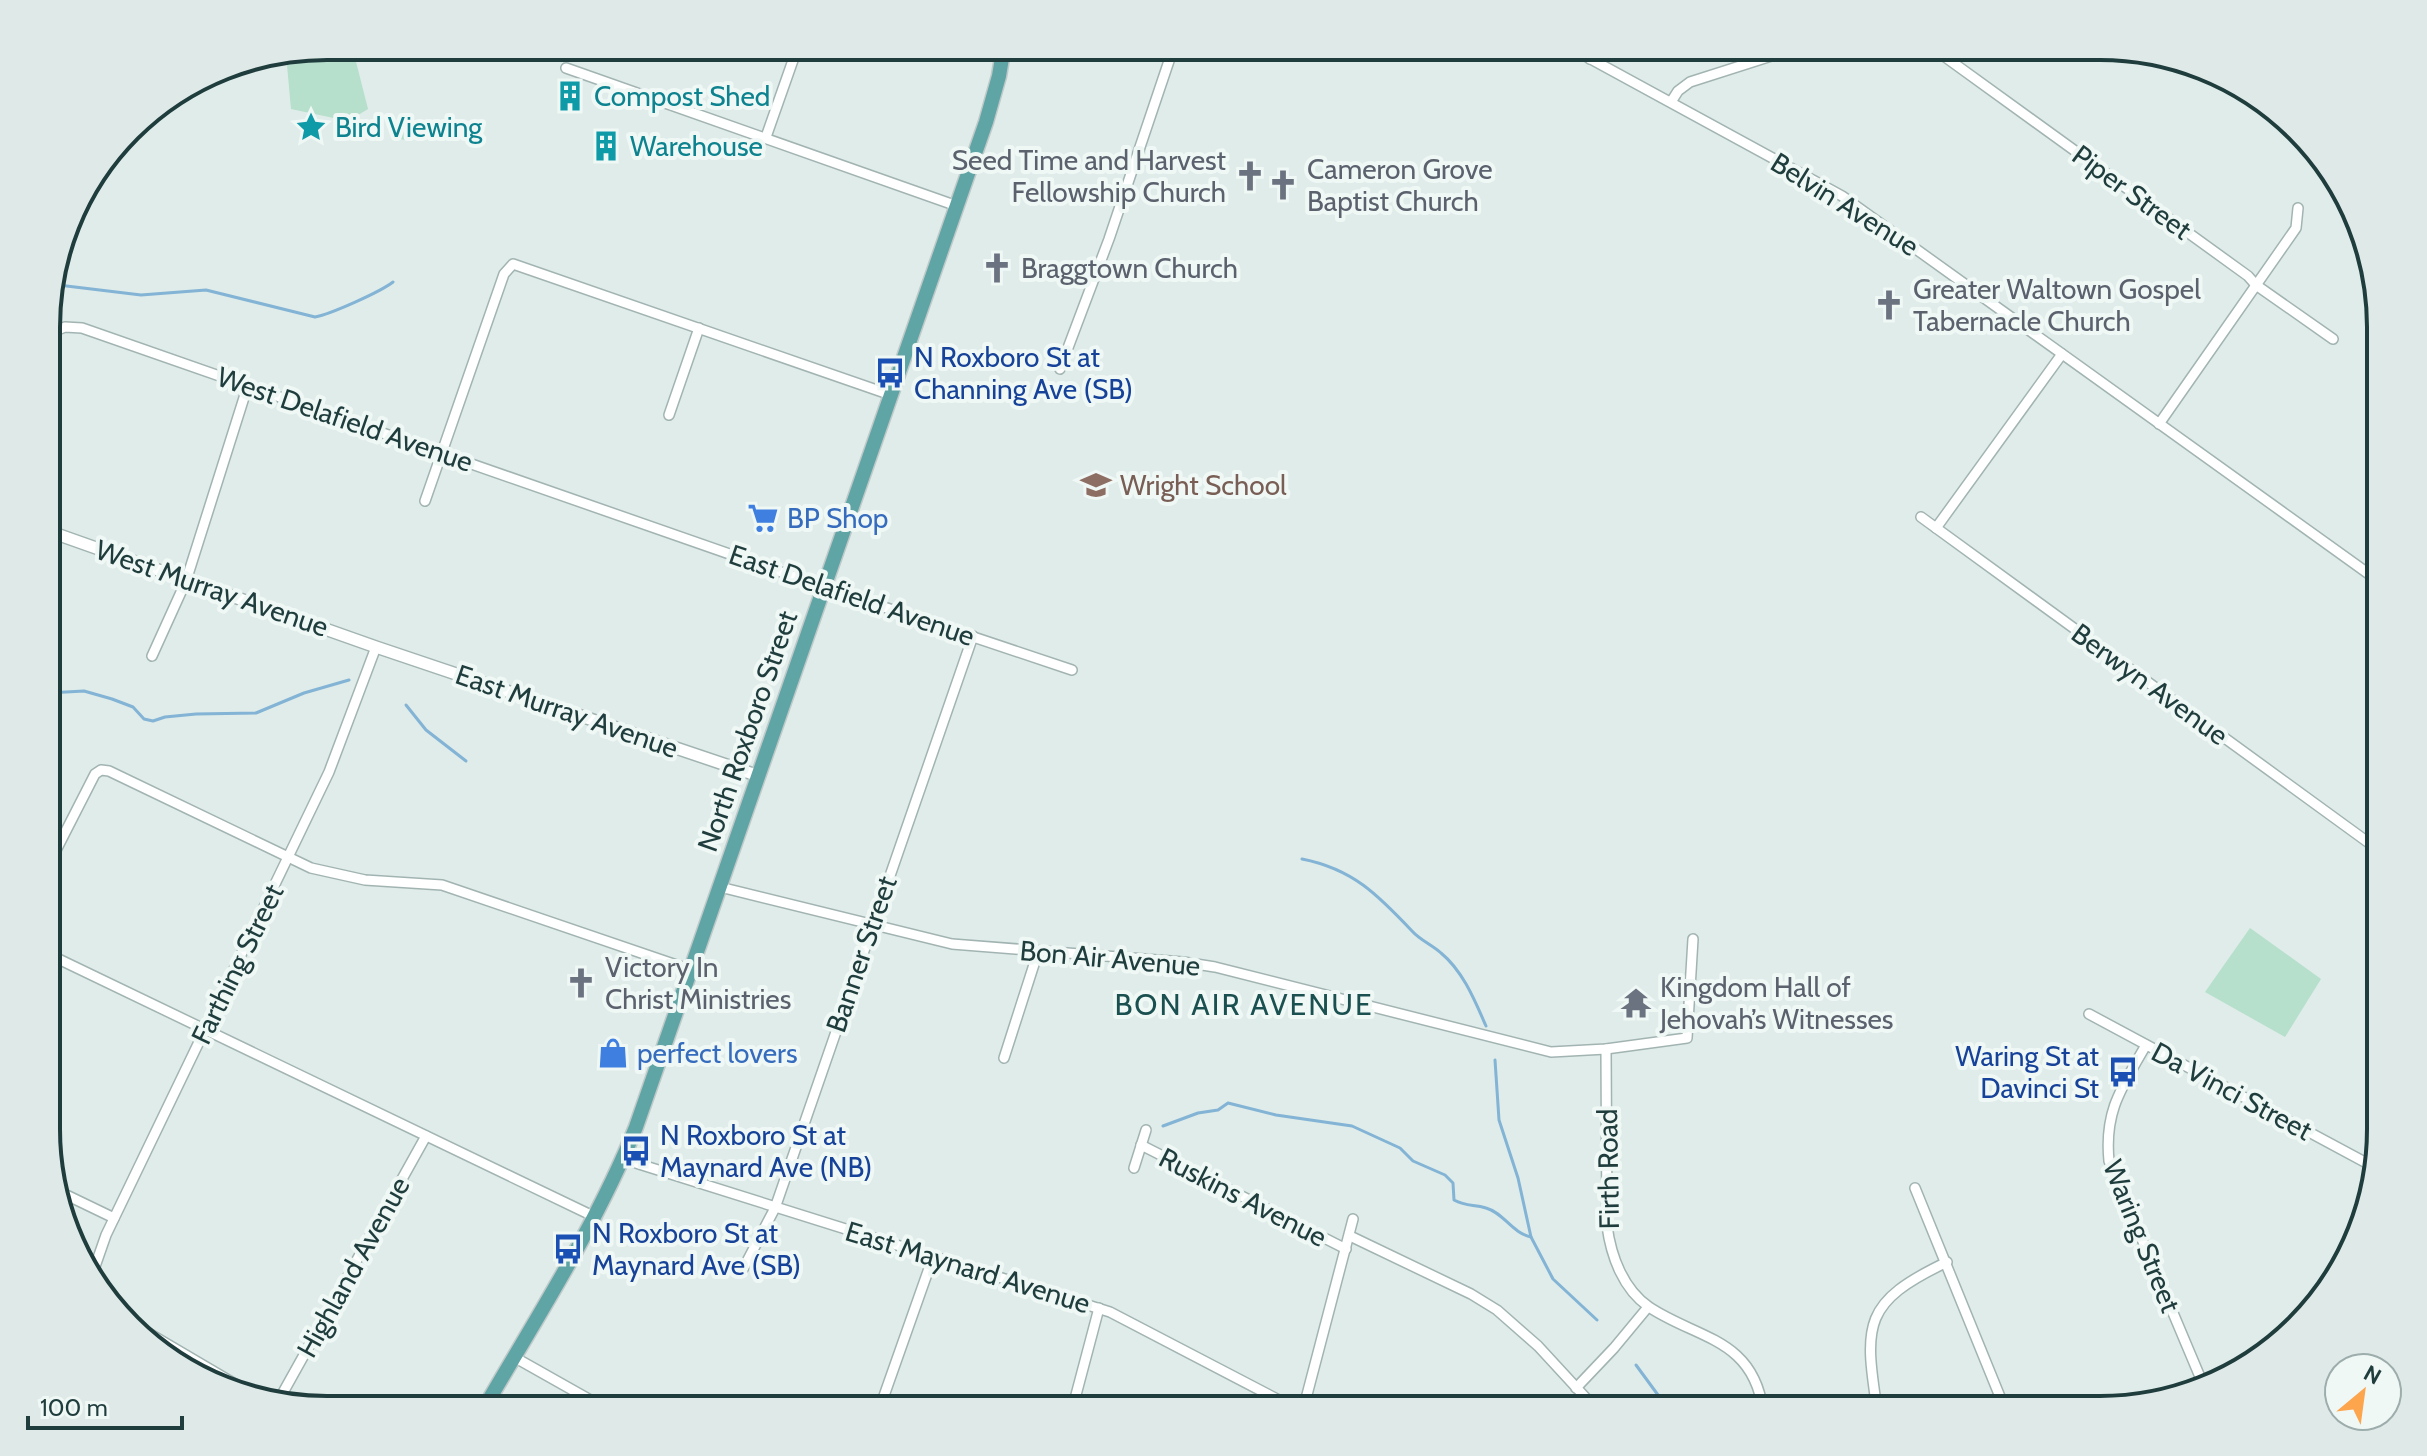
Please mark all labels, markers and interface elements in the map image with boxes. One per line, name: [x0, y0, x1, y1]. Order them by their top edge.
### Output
building icon: Compost Shed: [553, 79, 587, 113]
place label: Compost Shed: [594, 79, 770, 113]
place icon: Bird Viewing: [294, 110, 328, 144]
place label: Bird Viewing: [335, 110, 483, 144]
building icon: Warehouse: [589, 129, 623, 163]
place label: Warehouse: [630, 129, 763, 163]
street label: Piper Street: [2066, 137, 2198, 247]
place label: Seed Time and Harvest Fellowship Church: [952, 143, 1226, 209]
street label: Belvin Avenue: [1765, 145, 1925, 263]
place label: Cameron Grove Baptist Church: [1307, 152, 1493, 218]
church icon: Seed Time and Harvest Fellowship Church: [1233, 159, 1267, 193]
church icon: Cameron Grove Baptist Church: [1266, 168, 1300, 202]
church icon: Braggtown Church: [980, 251, 1014, 285]
place label: Braggtown Church: [1021, 251, 1238, 285]
place label: Greater Waltown Gospel Tabernacle Church: [1913, 272, 2201, 338]
church icon: Greater Waltown Gospel Tabernacle Church: [1872, 288, 1906, 322]
place label: N Roxboro St at Channing Ave (SB): [914, 340, 1133, 406]
bus stop icon: N Roxboro St at Channing Ave (SB): [873, 356, 907, 390]
street label: West Delafield Avenue: [213, 359, 477, 479]
school or university icon: Wright School: [1079, 468, 1113, 502]
place label: Wright School: [1120, 468, 1287, 502]
supermarket icon: BP Shop: [746, 501, 780, 535]
place label: BP Shop: [787, 501, 888, 535]
street label: West Murray Avenue: [91, 532, 333, 644]
street label: East Delafield Avenue: [725, 537, 979, 653]
street label: North Roxboro Street: [690, 606, 804, 856]
street label: Berwyn Avenue: [2065, 616, 2235, 752]
street label: East Murray Avenue: [451, 657, 683, 765]
street label: Banner Street: [818, 871, 904, 1037]
street label: Farthing Street: [184, 878, 290, 1050]
street label: Bon Air Avenue: [1018, 933, 1202, 983]
place label: Victory In Christ Ministries: [605, 950, 791, 1016]
church icon: Victory In Christ Ministries: [564, 966, 598, 1000]
place label: Kingdom Hall of Jehovah’s Witnesses: [1659, 970, 1893, 1036]
district label: BON AIR AVENUE: [1114, 986, 1374, 1023]
temple icon: Kingdom Hall of Jehovah’s Witnesses: [1619, 986, 1653, 1020]
street label: Da Vinci Street: [2146, 1035, 2318, 1147]
shop icon: perfect lovers: [596, 1036, 630, 1070]
place label: perfect lovers: [637, 1036, 797, 1070]
place label: Waring St at Davinci St: [1955, 1039, 2099, 1105]
bus stop icon: Waring St at Davinci St: [2106, 1055, 2140, 1089]
street label: Firth Road: [1590, 1108, 1626, 1230]
place label: N Roxboro St at Maynard Ave (NB): [660, 1118, 872, 1184]
bus stop icon: N Roxboro St at Maynard Ave (NB): [619, 1134, 653, 1168]
street label: Ruskins Avenue: [1153, 1140, 1333, 1254]
street label: Waring Street: [2096, 1155, 2188, 1317]
street label: Highland Avenue: [289, 1171, 417, 1363]
street label: East Maynard Avenue: [842, 1214, 1094, 1320]
place label: N Roxboro St at Maynard Ave (SB): [592, 1216, 801, 1282]
bus stop icon: N Roxboro St at Maynard Ave (SB): [551, 1232, 585, 1266]
north arrow: [2323, 1352, 2403, 1432]
text: N: [2359, 1359, 2386, 1391]
scale bar: [28, 1380, 182, 1430]
text: 100 m: [40, 1393, 108, 1422]

